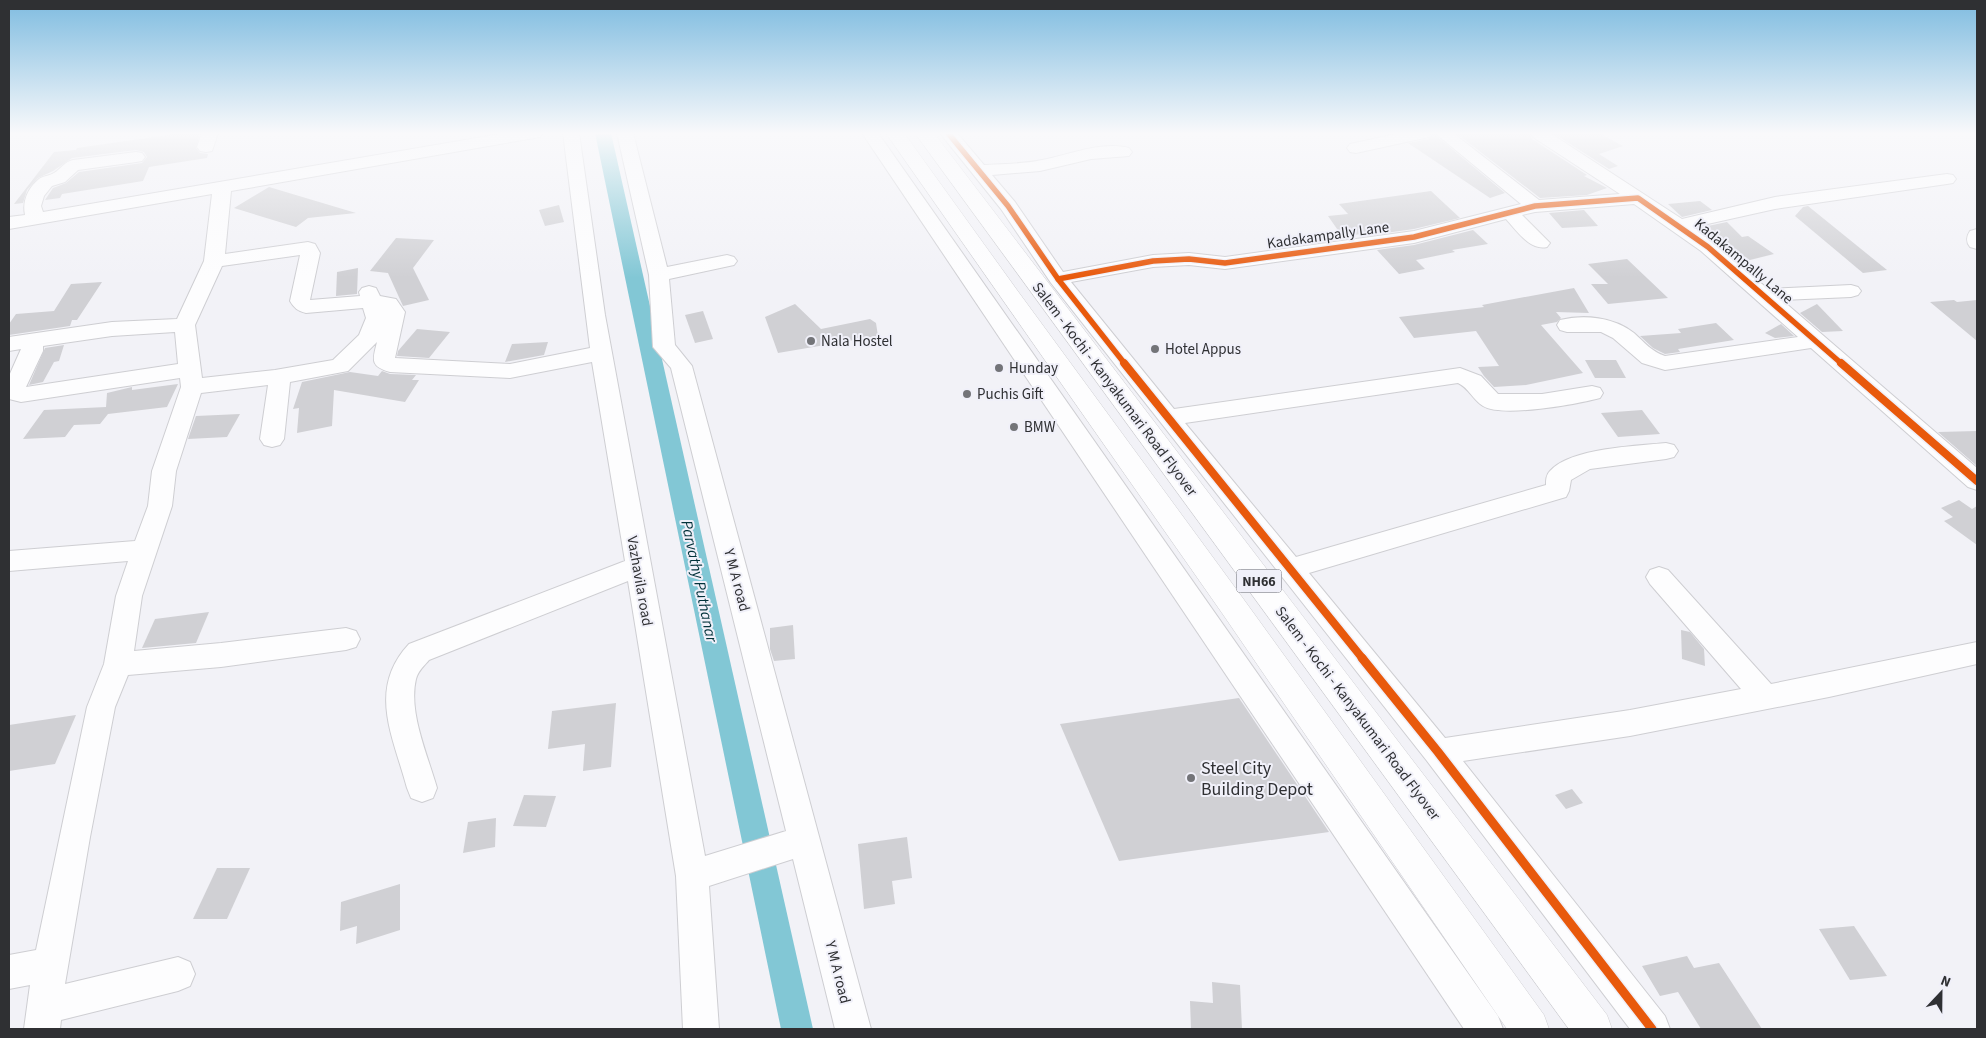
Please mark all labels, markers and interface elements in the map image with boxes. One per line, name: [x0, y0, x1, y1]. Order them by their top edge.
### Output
street label: Kadakampally Lane: [1690, 214, 1798, 309]
street label: Kadakampally Lane: [1266, 217, 1391, 254]
street label: Salem - Kochi - Kanyakumari Road Flyover: [1027, 278, 1203, 501]
place label: Nala Hostel: [821, 331, 893, 352]
marker: Nala Hostel: [805, 335, 817, 347]
place label: Hotel Appus: [1165, 339, 1241, 360]
marker: Hotel Appus: [1149, 343, 1161, 355]
place label: Hunday: [1009, 358, 1058, 379]
marker: Hunday: [993, 362, 1005, 374]
place label: Puchis Gift: [977, 384, 1044, 405]
marker: Puchis Gift: [961, 388, 973, 400]
place label: BMW: [1024, 417, 1056, 438]
marker: BMW: [1008, 421, 1020, 433]
water label: Parvathy Puthanar: [675, 518, 723, 646]
street label: Vazhavila road: [621, 534, 658, 628]
street label: Y M A road: [718, 546, 755, 614]
road number: NH66: [1236, 570, 1282, 592]
street label: Salem - Kochi - Kanyakumari Road Flyover: [1270, 602, 1446, 825]
place label: Steel City Building Depot: [1201, 756, 1313, 802]
marker: Steel City Building Depot: [1185, 772, 1197, 784]
street label: Y M A road: [819, 938, 855, 1006]
north arrow: [1916, 968, 1966, 1018]
text: N: [1937, 971, 1954, 993]

